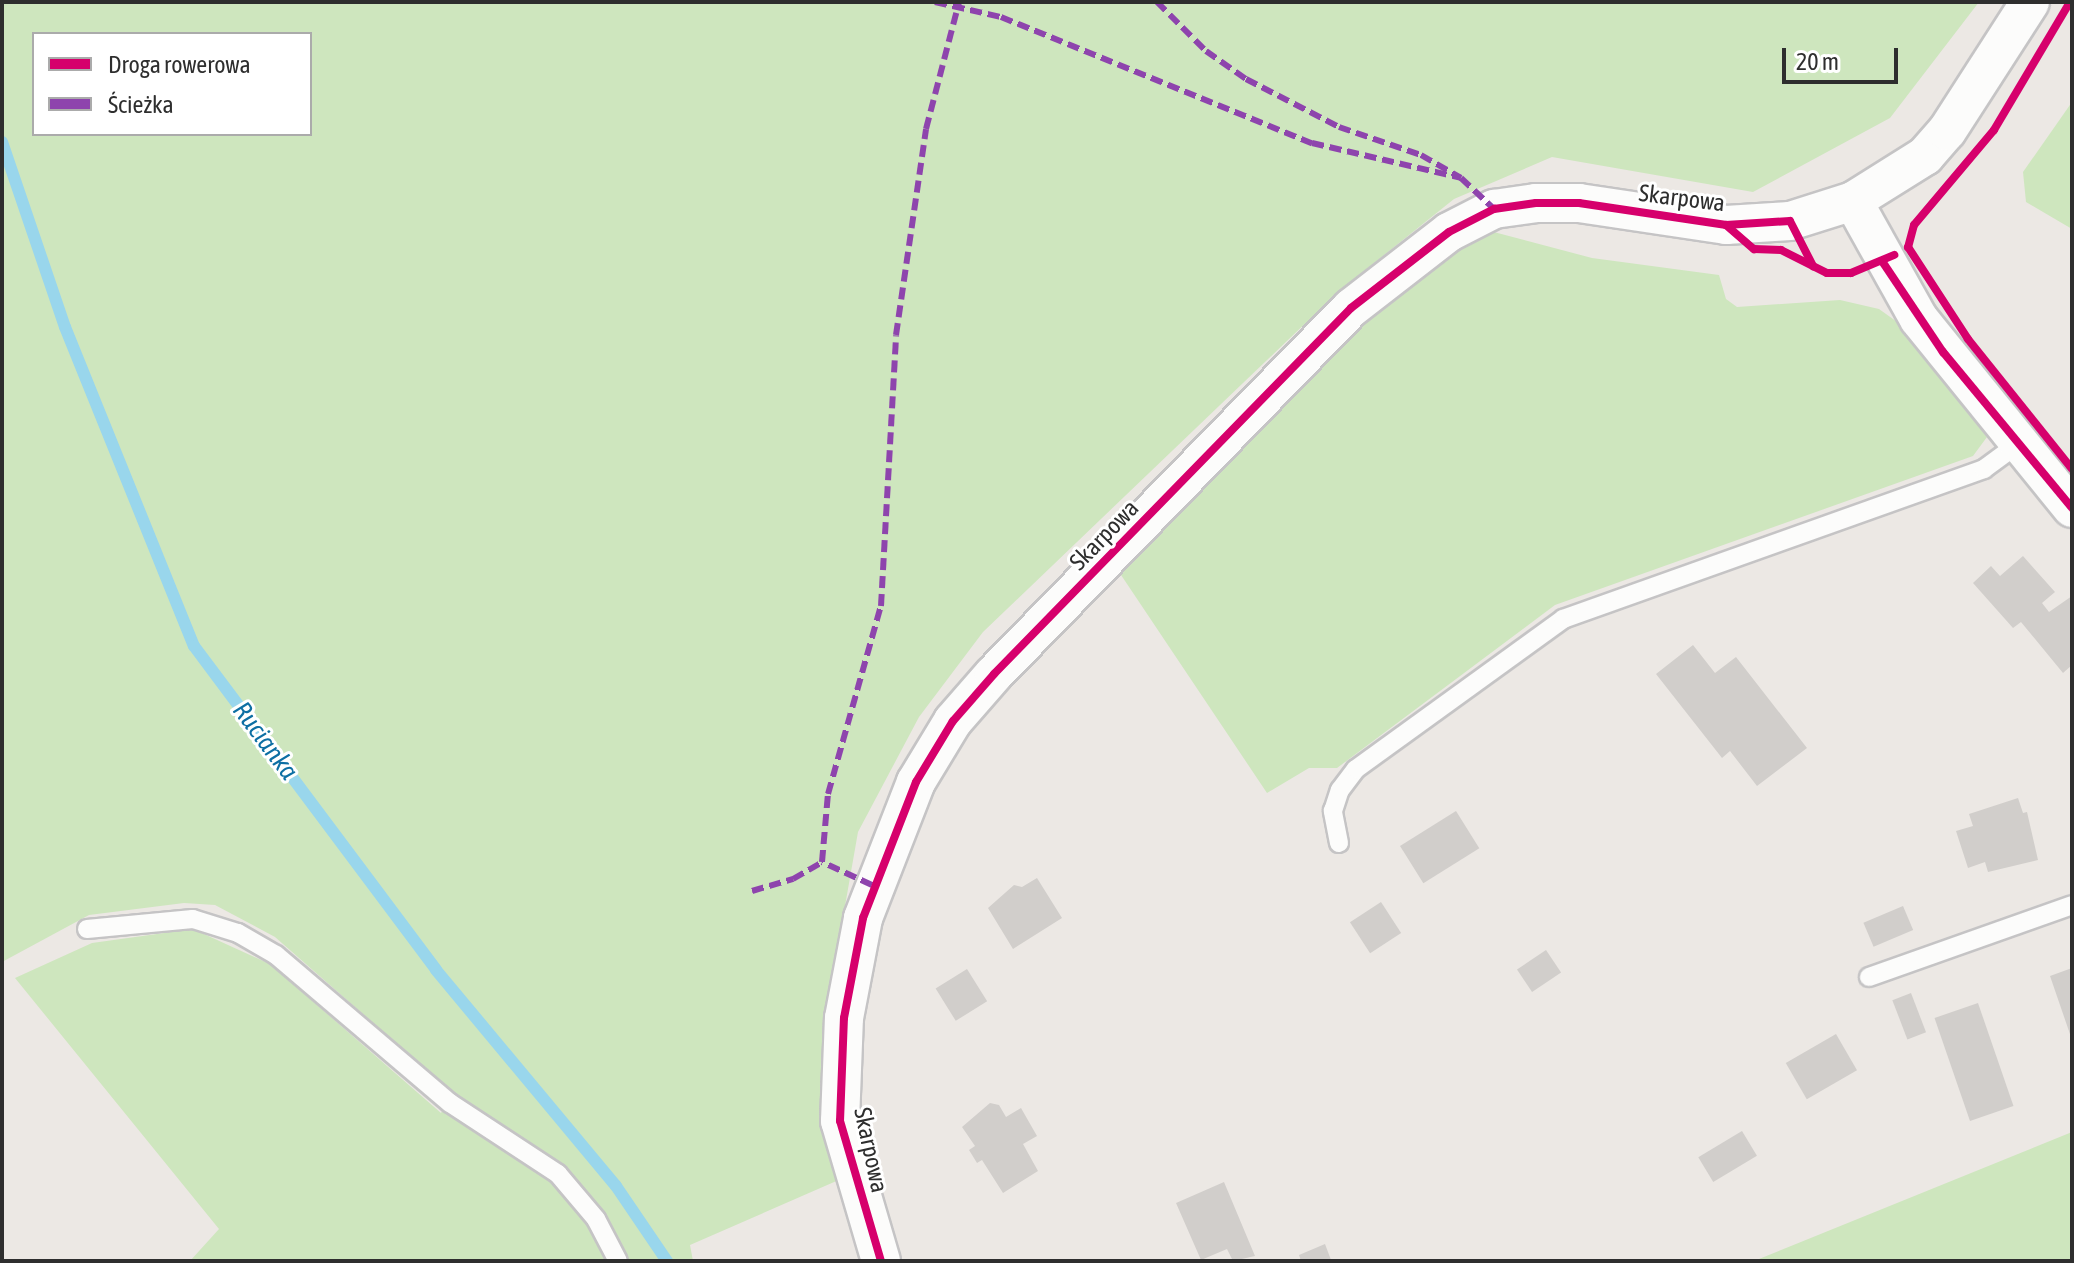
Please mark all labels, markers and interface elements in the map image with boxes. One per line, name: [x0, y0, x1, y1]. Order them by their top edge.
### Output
legend: [32, 32, 312, 136]
scale bar: [1786, 32, 1902, 82]
text: 20 m: [1796, 48, 1839, 75]
text: Droga rowerowa: [108, 51, 251, 78]
text: Ścieżka: [108, 91, 174, 118]
street label: Skarpowa: [1637, 178, 1727, 218]
street label: Skarpowa: [1064, 494, 1144, 576]
water label: Rucianka: [226, 696, 304, 786]
street label: Skarpowa: [848, 1105, 894, 1195]

